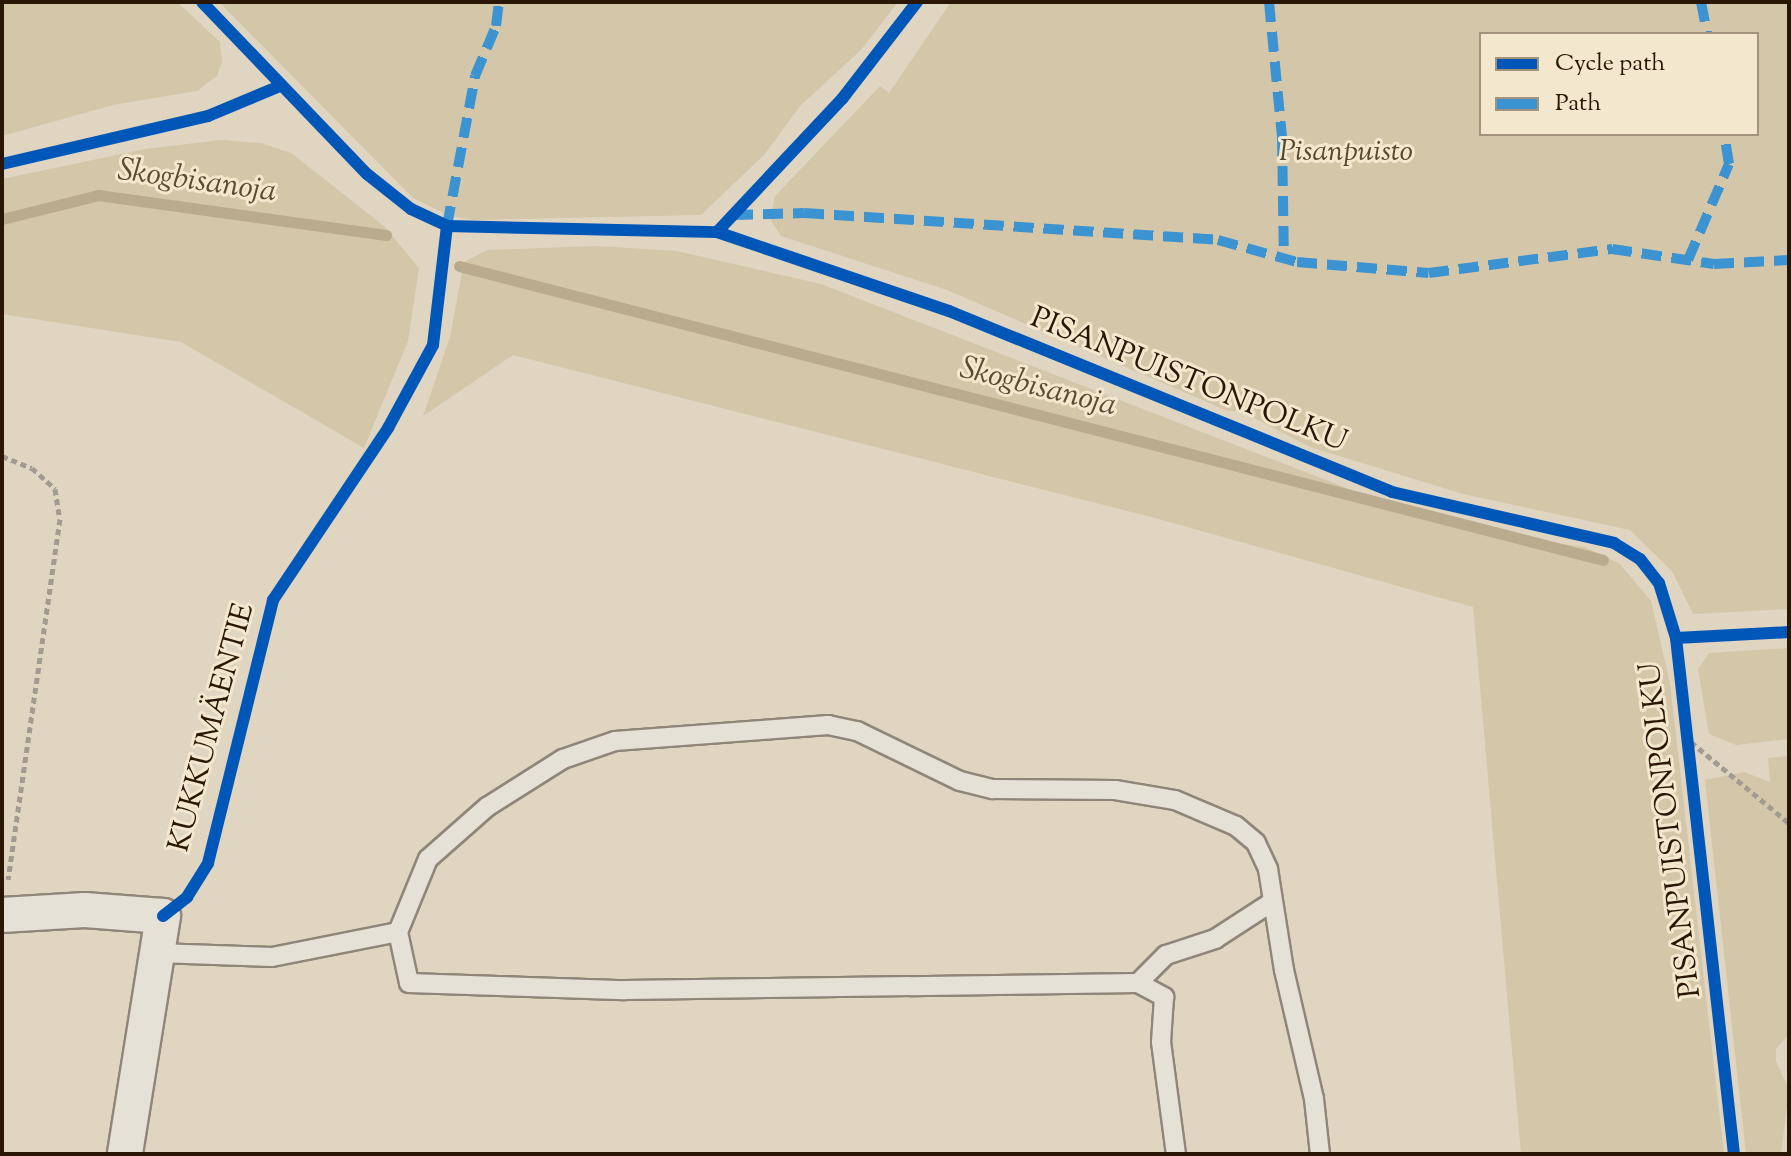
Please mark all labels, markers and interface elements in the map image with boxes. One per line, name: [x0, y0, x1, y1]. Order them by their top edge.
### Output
legend: [1479, 32, 1759, 136]
text: Cycle path: [1555, 47, 1665, 81]
text: Path: [1555, 87, 1601, 121]
park label: Pisanpuisto: [1279, 135, 1413, 171]
water label: Skogbisanoja: [115, 152, 279, 212]
street label: PISANPUISTONPOLKU: [1025, 301, 1351, 461]
water label: Skogbisanoja: [956, 350, 1120, 426]
street label: KUKKUMÄENTIE: [162, 600, 264, 856]
street label: PISANPUISTONPOLKU: [1634, 660, 1710, 1000]

